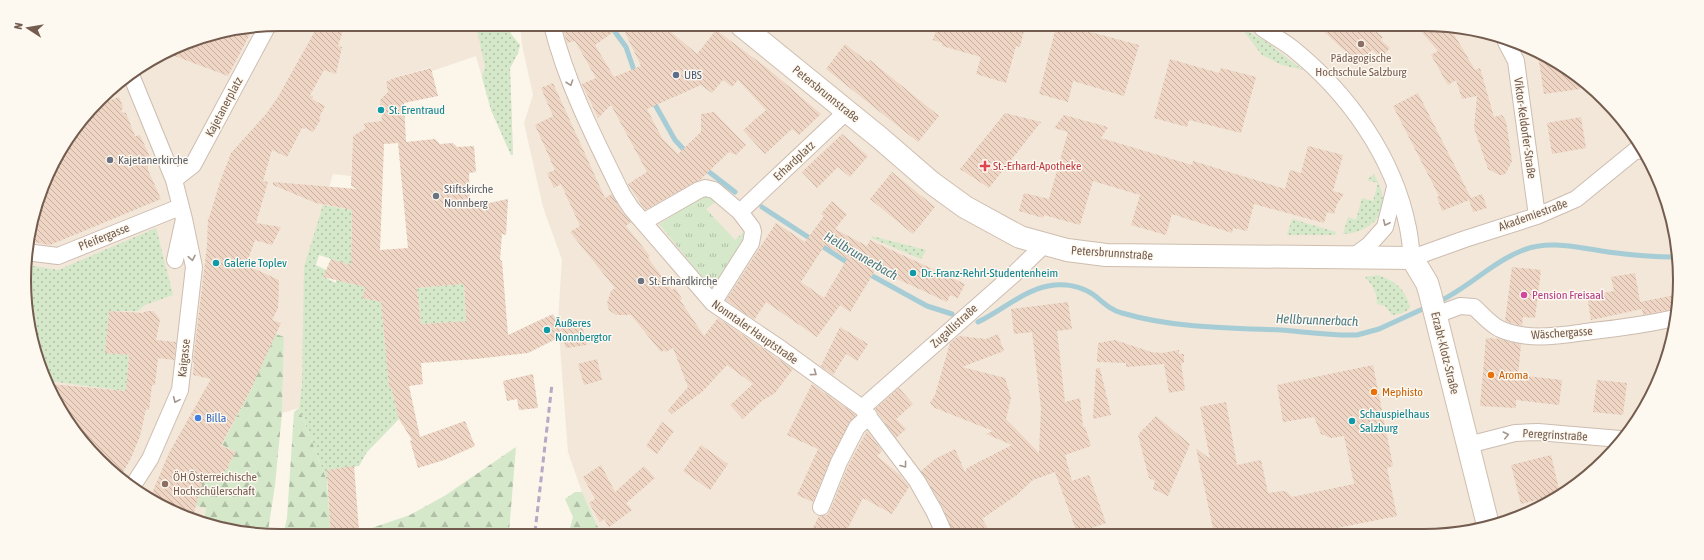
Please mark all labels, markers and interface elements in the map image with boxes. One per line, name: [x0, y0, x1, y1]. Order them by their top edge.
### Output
north arrow: [8, 8, 48, 48]
text: N: [12, 21, 25, 30]
marker: Pädagogische Hochschule Salzburg: [1356, 39, 1366, 49]
place label: Pädagogische Hochschule Salzburg: [1315, 51, 1407, 79]
street label: Petersbrunnstraße: [790, 63, 862, 125]
place label: UBS: [684, 68, 702, 82]
marker: UBS: [671, 70, 681, 80]
street label: Kajetanerplatz: [202, 74, 246, 139]
street label: Viktor-Keldorfer-Straße: [1511, 76, 1539, 180]
one-way arrow: [565, 79, 574, 86]
place label: St. Erentraud: [389, 103, 445, 117]
marker: St. Erentraud: [376, 105, 386, 115]
street label: Erhardplatz: [770, 138, 818, 184]
place label: Kajetanerkirche: [118, 153, 188, 167]
marker: Kajetanerkirche: [105, 155, 115, 165]
place label: St.-Erhard-Apotheke: [993, 159, 1081, 173]
marker: St.-Erhard-Apotheke: [980, 161, 990, 171]
place label: Stiftskirche Nonnberg: [444, 182, 493, 210]
marker: Stiftskirche Nonnberg: [431, 191, 441, 201]
street label: Akademiestraße: [1497, 196, 1569, 234]
one-way arrow: [1383, 219, 1391, 226]
street label: Pfeifergasse: [76, 220, 132, 254]
water label: Hellbrunnerbach: [822, 229, 901, 283]
street label: Petersbrunnstraße: [1071, 243, 1153, 263]
one-way arrow: [187, 254, 196, 261]
place label: Galerie Toplev: [224, 256, 287, 270]
marker: Galerie Toplev: [211, 258, 221, 268]
place label: Dr.-Franz-Rehrl-Studentenheim: [921, 266, 1058, 280]
marker: Dr.-Franz-Rehrl-Studentenheim: [908, 268, 918, 278]
place label: St. Erhardkirche: [649, 274, 718, 288]
marker: St. Erhardkirche: [636, 276, 646, 286]
place label: Pension Freisaal: [1532, 288, 1605, 302]
marker: Pension Freisaal: [1519, 290, 1529, 300]
street label: Nonntaler Hauptstraße: [709, 297, 801, 367]
street label: Zugallistraße: [928, 301, 980, 351]
street label: Erzabt-Klotz-Straße: [1428, 310, 1462, 396]
water label: Hellbrunnerbach: [1276, 311, 1359, 329]
place label: Äußeres Nonnbergtor: [555, 316, 612, 344]
street label: Wäschergasse: [1531, 324, 1593, 342]
marker: Äußeres Nonnbergtor: [542, 325, 552, 335]
street label: Kaigasse: [175, 338, 193, 378]
one-way arrow: [810, 368, 817, 376]
place label: Aroma: [1499, 368, 1528, 382]
marker: Aroma: [1486, 370, 1496, 380]
place label: Mephisto: [1382, 385, 1423, 399]
marker: Mephisto: [1369, 387, 1379, 397]
one-way arrow: [173, 395, 181, 403]
place label: Schauspielhaus Salzburg: [1360, 407, 1429, 435]
place label: Billa: [206, 411, 226, 425]
marker: Billa: [193, 413, 203, 423]
marker: Schauspielhaus Salzburg: [1347, 416, 1357, 426]
street label: Peregrinstraße: [1522, 426, 1588, 444]
one-way arrow: [1503, 432, 1509, 440]
one-way arrow: [899, 460, 906, 467]
place label: ÖH Österreichische Hochschülerschaft: [173, 470, 257, 498]
marker: ÖH Österreichische Hochschülerschaft: [160, 479, 170, 489]

